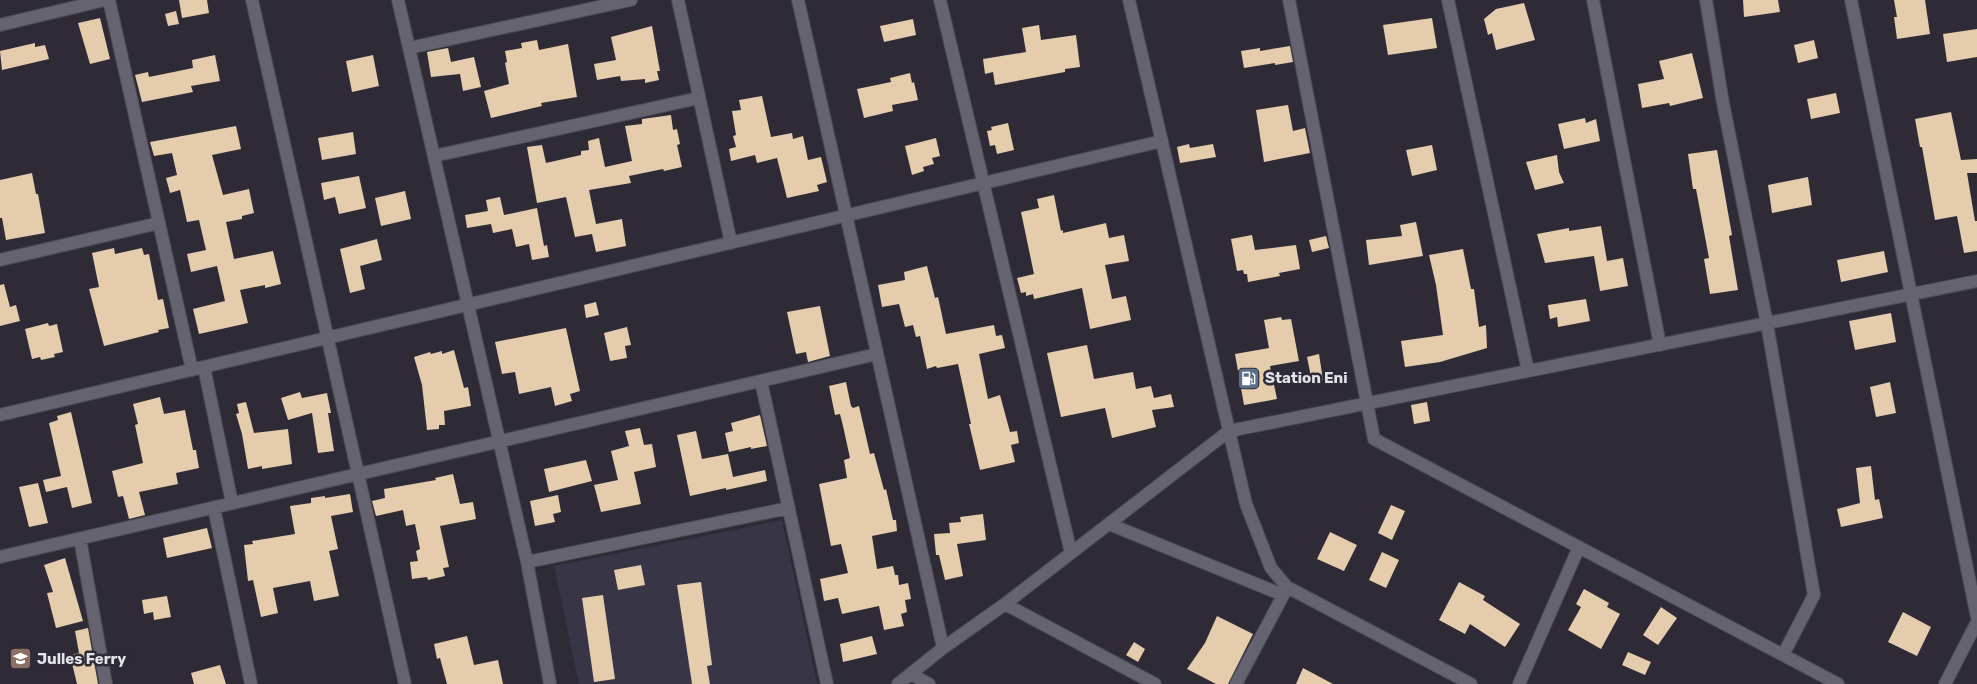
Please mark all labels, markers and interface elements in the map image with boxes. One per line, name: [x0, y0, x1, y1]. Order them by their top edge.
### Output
fuel station icon: Station Eni: [1237, 366, 1261, 390]
place label: Station Eni: [1265, 369, 1348, 387]
school or university icon: Julles Ferry: [9, 647, 33, 671]
place label: Julles Ferry: [37, 650, 126, 668]

